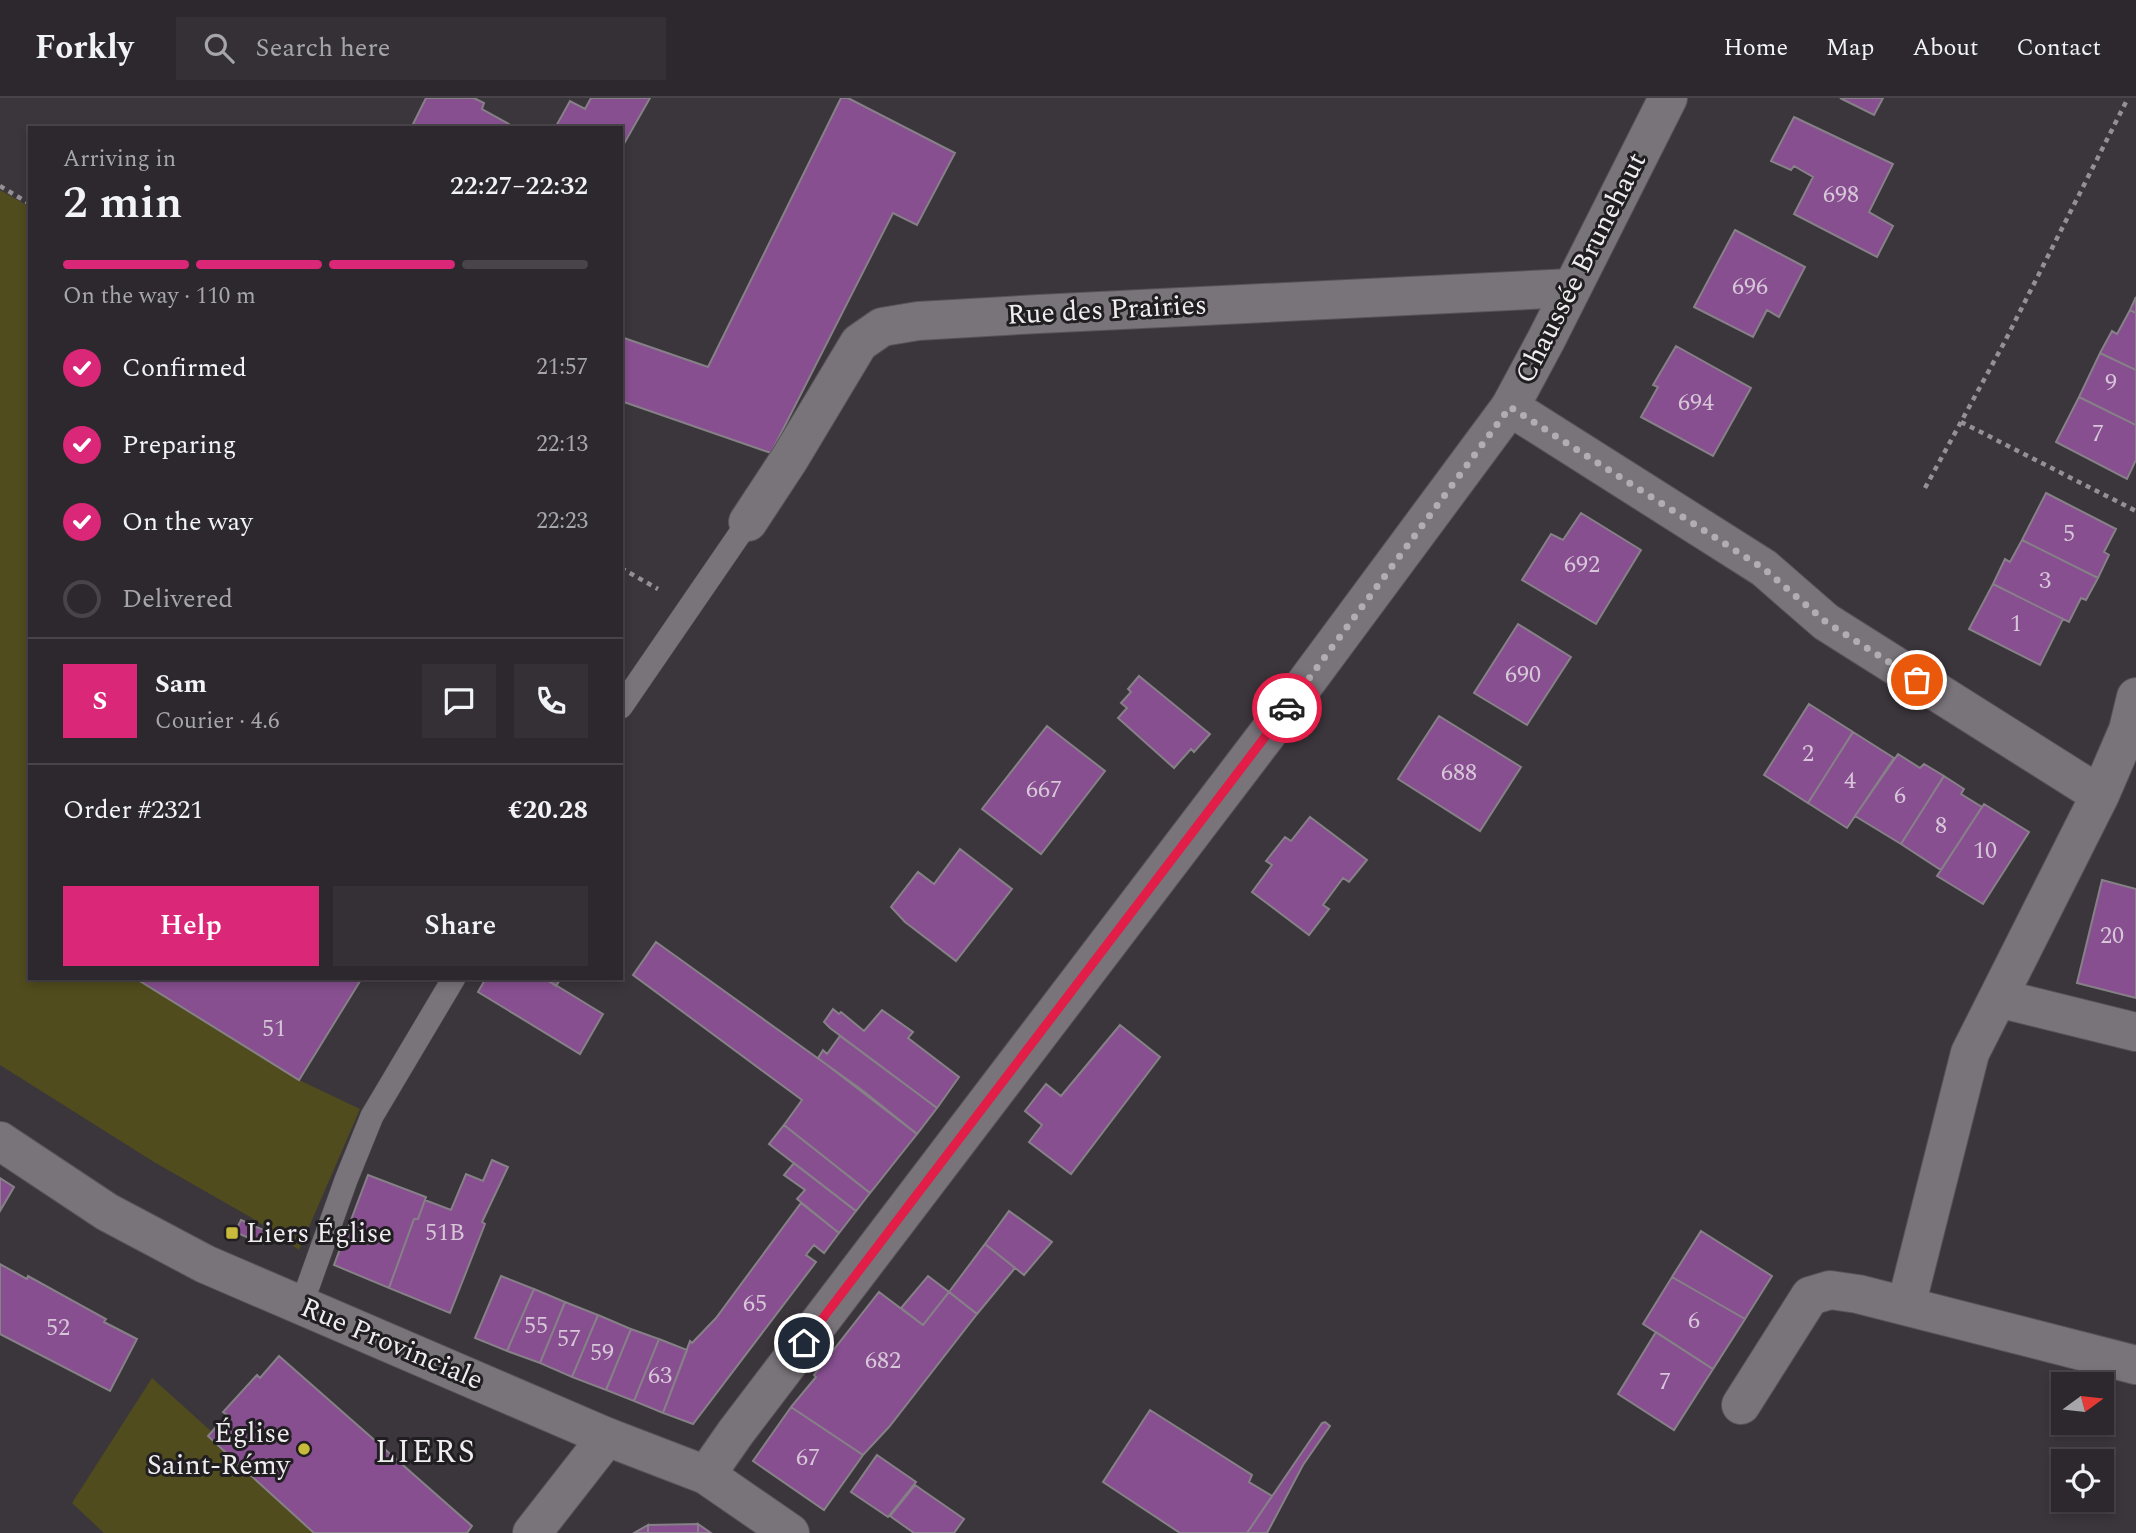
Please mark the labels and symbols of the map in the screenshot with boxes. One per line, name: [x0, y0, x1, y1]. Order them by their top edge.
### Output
street label: Chaussée Brunehaut: [1504, 145, 1658, 391]
house number: 698: [1823, 177, 1859, 213]
house number: 696: [1732, 269, 1768, 305]
street label: Rue des Prairies: [1006, 283, 1208, 337]
house number: 9: [2105, 365, 2117, 401]
house number: 694: [1678, 385, 1714, 421]
house number: 7: [2092, 416, 2104, 452]
house number: 5: [2063, 516, 2075, 552]
house number: 692: [1564, 547, 1600, 583]
house number: 3: [2039, 563, 2051, 599]
house number: 1: [2010, 606, 2022, 642]
pin: [1887, 650, 1947, 710]
house number: 690: [1505, 657, 1541, 693]
courier: [1252, 673, 1322, 743]
house number: 2: [1802, 736, 1814, 772]
house number: 688: [1441, 755, 1477, 791]
house number: 4: [1844, 763, 1856, 799]
house number: 667: [1026, 772, 1062, 808]
house number: 6: [1894, 778, 1906, 814]
house number: 8: [1935, 808, 1947, 844]
house number: 10: [1973, 833, 1997, 869]
house number: 20: [2100, 918, 2124, 954]
house number: 51: [262, 1011, 286, 1047]
place label: Liers Église: [246, 1212, 392, 1255]
house number: 51B: [425, 1215, 465, 1251]
marker: Liers Église: [224, 1225, 240, 1241]
street label: Rue Provinciale: [294, 1286, 490, 1402]
house number: 65: [743, 1286, 767, 1322]
house number: 6: [1688, 1303, 1700, 1339]
house number: 55: [524, 1308, 548, 1344]
house number: 52: [46, 1310, 70, 1346]
pin: [774, 1313, 834, 1373]
house number: 57: [557, 1321, 581, 1357]
house number: 59: [590, 1335, 614, 1371]
house number: 682: [865, 1343, 901, 1379]
house number: 63: [648, 1358, 672, 1394]
house number: 7: [1659, 1364, 1671, 1400]
north arrow: [2051, 1372, 2114, 1435]
place label: Église Saint-Rémy: [147, 1412, 292, 1487]
district label: LIERS: [375, 1428, 477, 1477]
house number: 67: [796, 1440, 820, 1476]
marker: Église Saint-Rémy: [296, 1441, 312, 1457]

